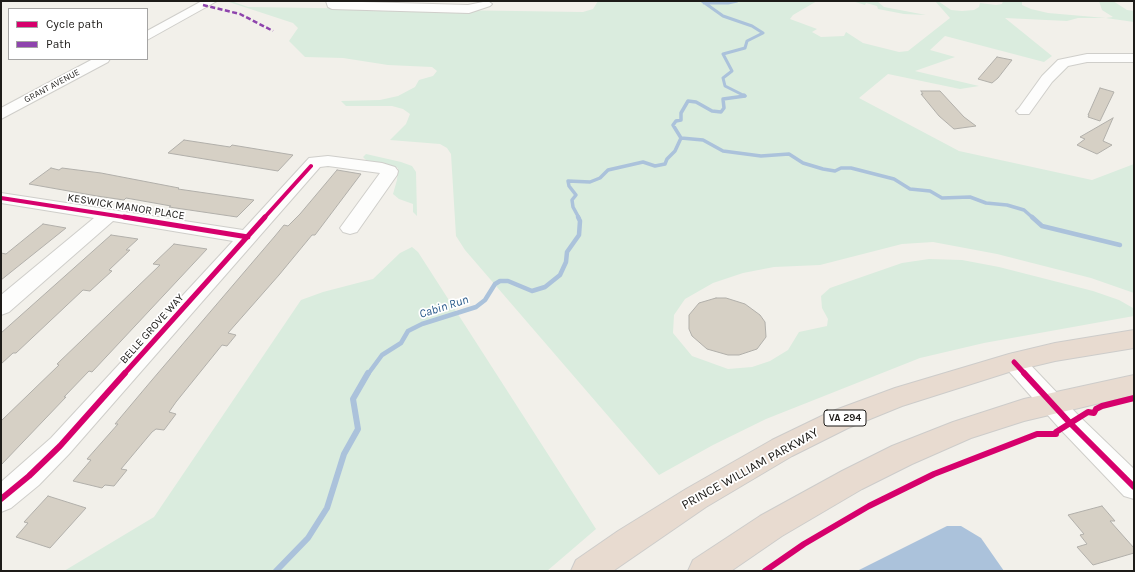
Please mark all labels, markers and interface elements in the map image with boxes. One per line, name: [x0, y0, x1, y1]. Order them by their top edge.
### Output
legend: [8, 8, 148, 60]
text: Cycle path: [46, 17, 103, 31]
text: Path: [46, 37, 71, 51]
street label: GRANT AVENUE: [22, 67, 82, 105]
street label: KESWICK MANOR PLACE: [66, 191, 186, 223]
street label: BELLE GROVE WAY: [117, 291, 187, 367]
water label: Cabin Run: [418, 292, 470, 322]
road number: VA 294: [824, 410, 866, 426]
street label: PRINCE WILLIAM PARKWAY: [679, 425, 821, 513]

